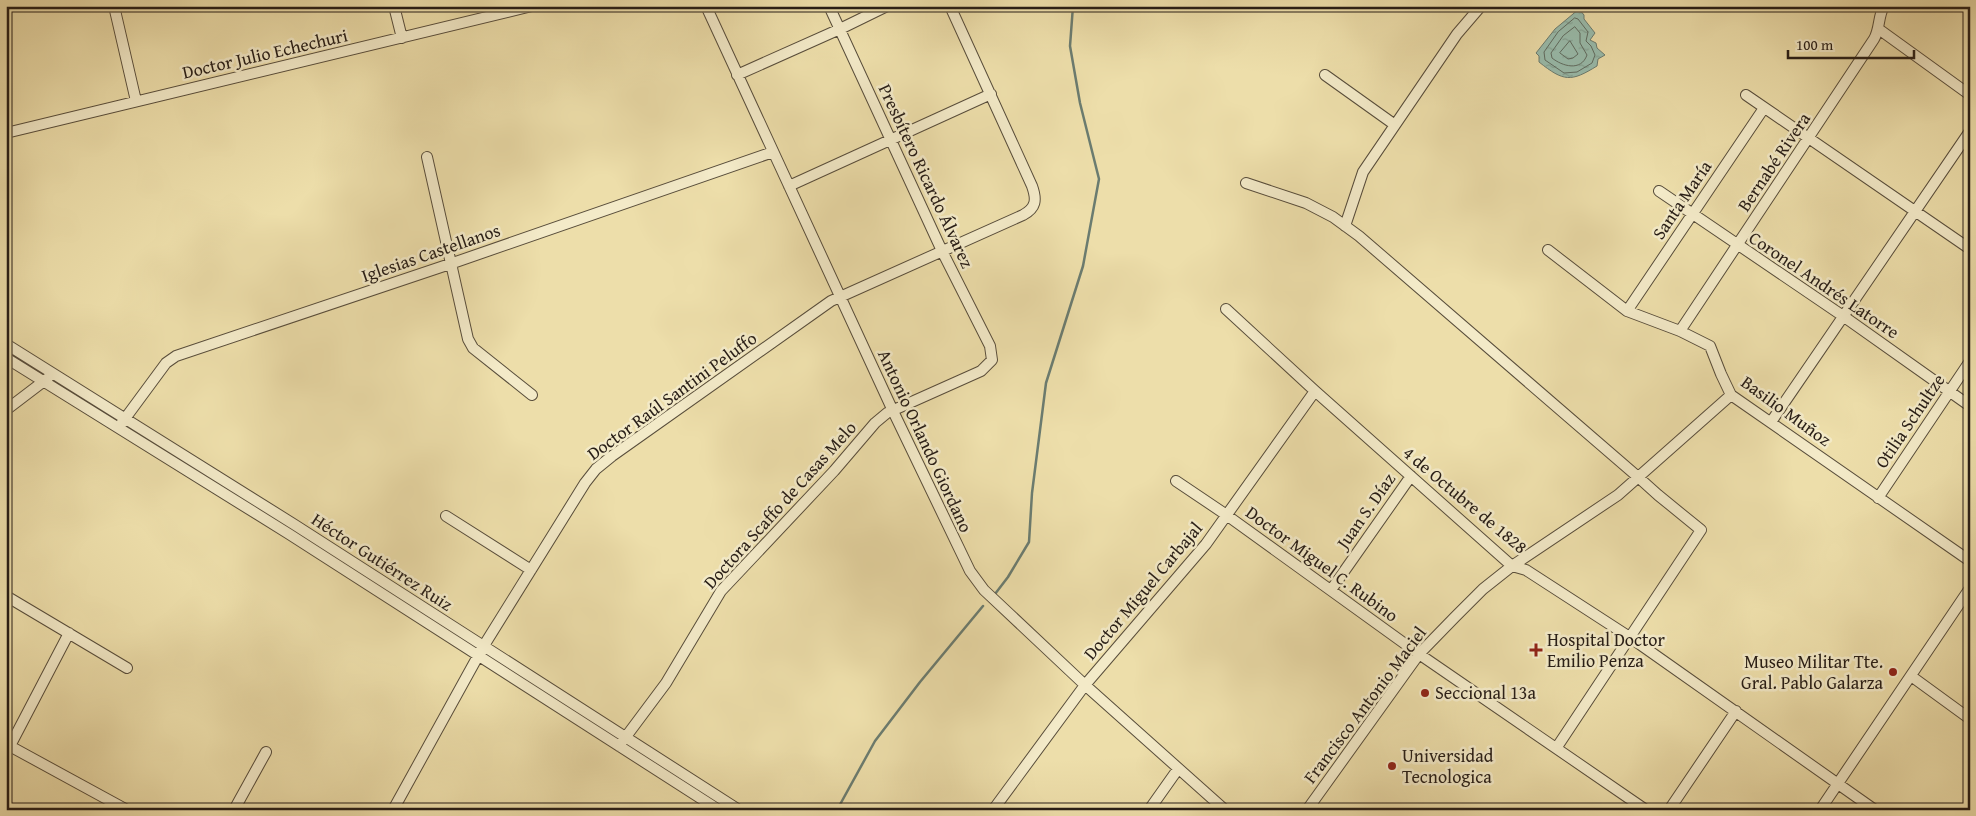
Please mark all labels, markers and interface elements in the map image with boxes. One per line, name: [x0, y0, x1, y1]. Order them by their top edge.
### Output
street label: Doctor Julio Echechuri: [179, 21, 350, 86]
scale bar: [1788, 28, 1915, 60]
text: 100 m: [1796, 34, 1834, 55]
street label: Presbítero Ricardo Álvarez: [872, 79, 981, 272]
street label: Bernabé Rivera: [1730, 106, 1817, 217]
street label: Santa María: [1645, 154, 1718, 245]
street label: Iglesias Castellanos: [358, 216, 504, 289]
street label: Coronel Andrés Latorre: [1744, 224, 1905, 345]
street label: Doctor Raúl Santini Peluffo: [581, 325, 762, 467]
street label: Antonio Orlando Giordano: [871, 345, 980, 537]
street label: Otilia Schultze: [1868, 368, 1951, 473]
street label: Basilio Muñoz: [1736, 369, 1837, 453]
street label: Doctora Scaffo de Casas Melo: [697, 415, 863, 595]
street label: 4 de Octubre de 1828: [1397, 439, 1533, 560]
street label: Juan S. Díaz: [1328, 467, 1402, 556]
street label: Doctor Miguel C. Rubino: [1240, 499, 1404, 628]
street label: Héctor Gutiérrez Ruiz: [306, 506, 458, 617]
street label: Doctor Miguel Carbajal: [1077, 516, 1209, 666]
street label: Francisco Antonio Maciel: [1296, 620, 1433, 789]
place label: Hospital Doctor Emilio Penza: [1547, 626, 1666, 674]
marker: Hospital Doctor Emilio Penza: [1529, 643, 1543, 657]
place label: Museo Militar Tte. Gral. Pablo Galarza: [1741, 648, 1883, 696]
marker: Museo Militar Tte. Gral. Pablo Galarza: [1887, 666, 1899, 678]
place label: Seccional 13a: [1435, 679, 1536, 706]
marker: Seccional 13a: [1419, 687, 1431, 699]
place label: Universidad Tecnologica: [1402, 742, 1494, 790]
marker: Universidad Tecnologica: [1386, 760, 1398, 772]

